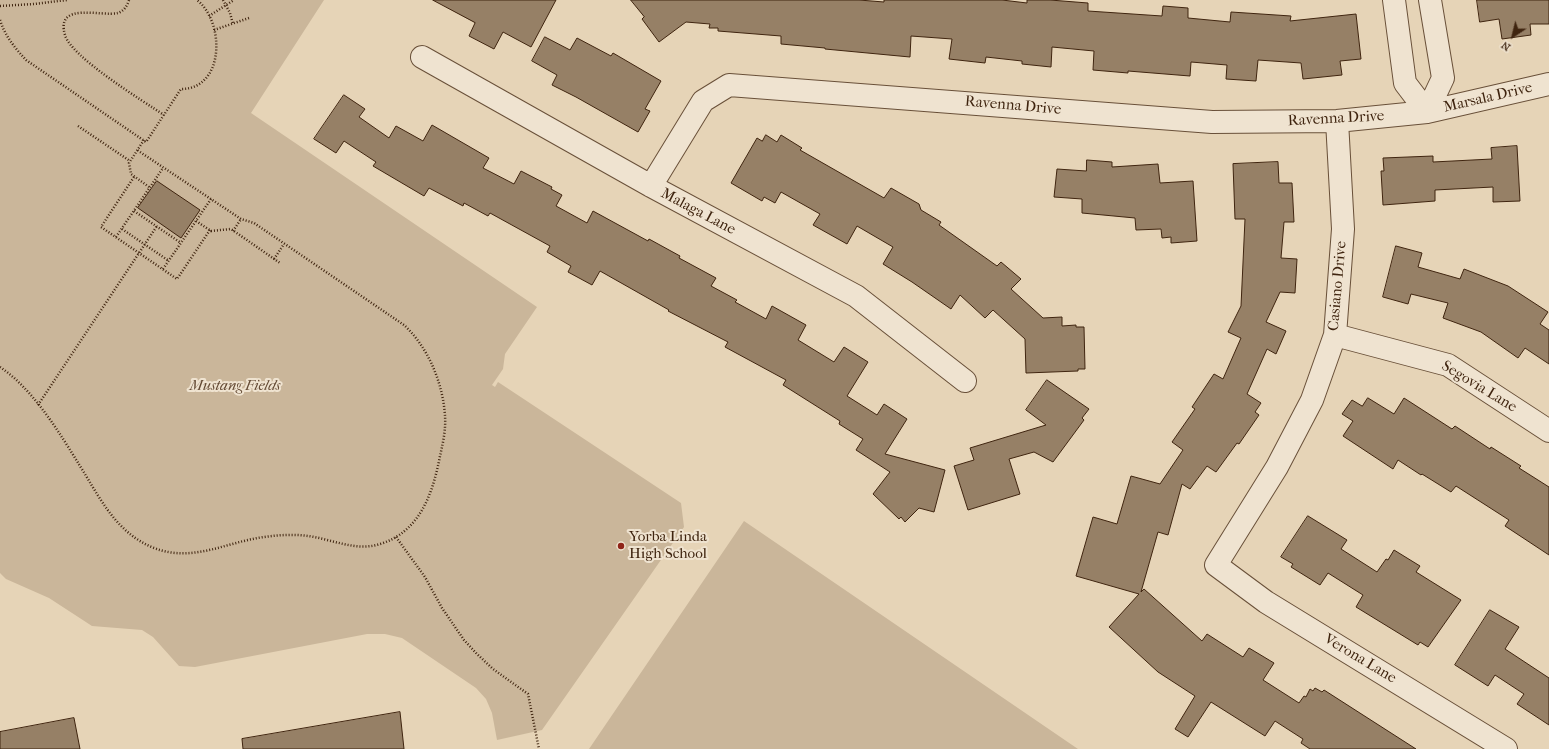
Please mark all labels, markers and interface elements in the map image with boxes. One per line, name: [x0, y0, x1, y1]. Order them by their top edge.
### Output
north arrow: [1493, 16, 1533, 56]
text: N: [1499, 39, 1513, 54]
street label: Marsala Drive: [1442, 79, 1534, 117]
street label: Ravenna Drive: [964, 93, 1062, 119]
street label: Ravenna Drive: [1287, 107, 1385, 131]
street label: Malaga Lane: [658, 185, 738, 239]
street label: Casiano Drive: [1325, 240, 1351, 332]
street label: Segovia Lane: [1438, 357, 1520, 417]
park label: Mustang Fields: [190, 377, 280, 395]
place label: Yorba Linda High School: [629, 528, 707, 563]
marker: Yorba Linda High School: [616, 541, 626, 551]
street label: Verona Lane: [1321, 630, 1399, 688]

